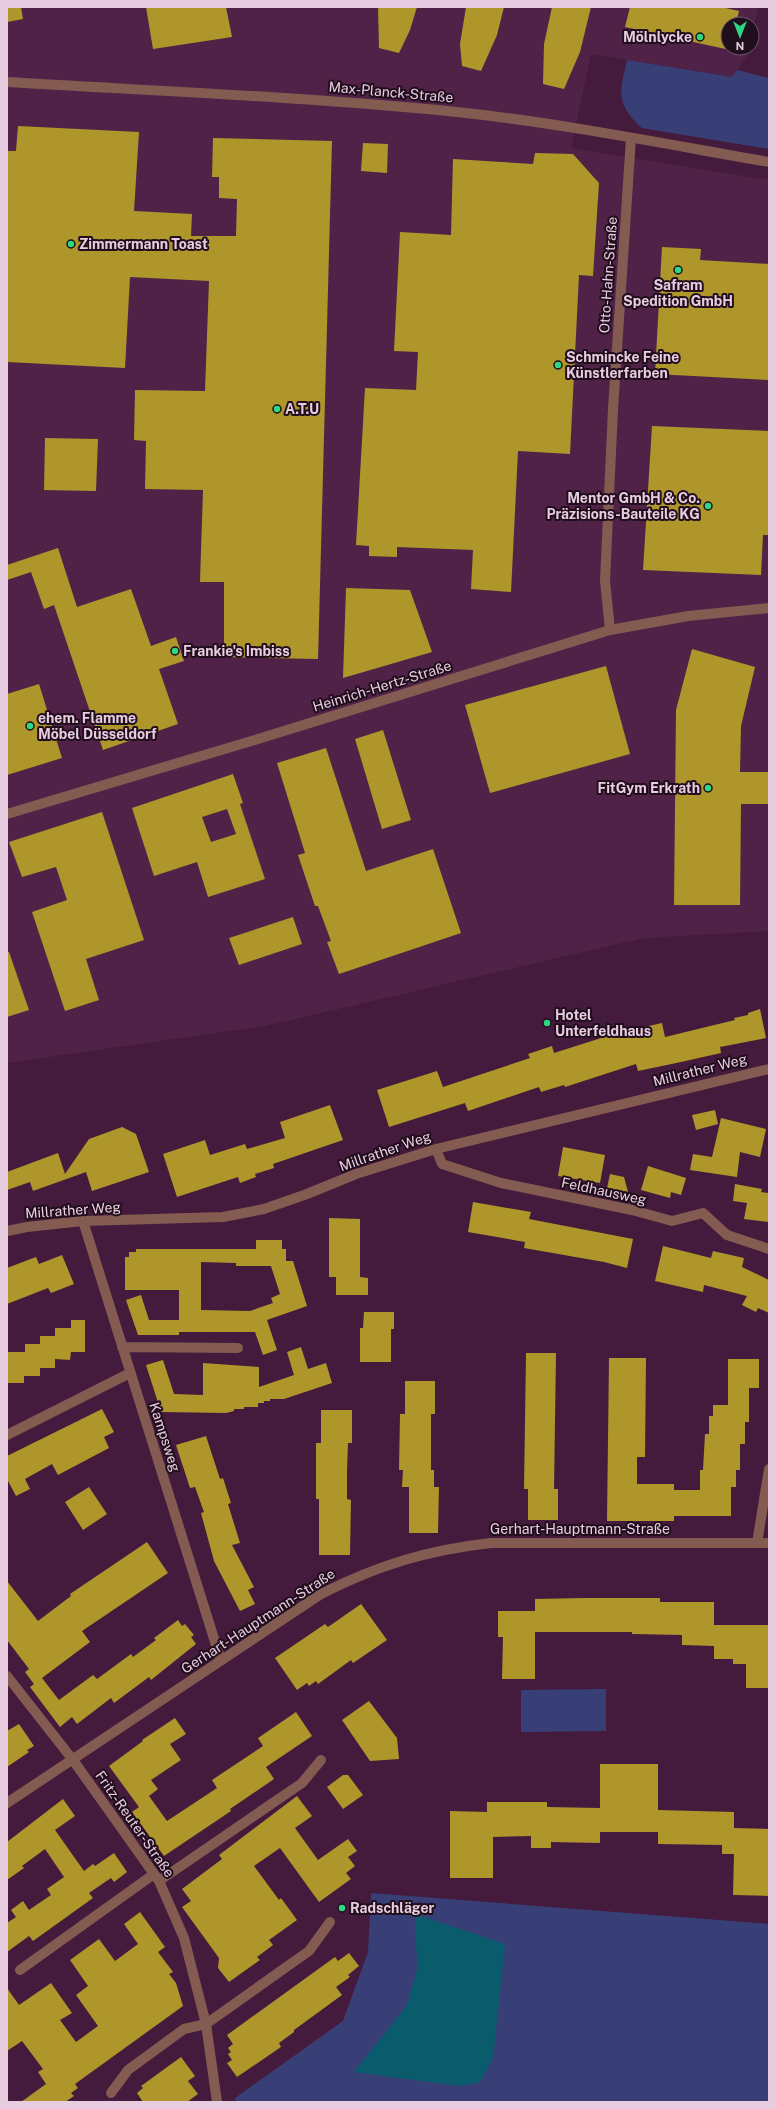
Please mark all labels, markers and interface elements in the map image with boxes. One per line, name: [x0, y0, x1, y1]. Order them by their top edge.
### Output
north arrow: [720, 16, 760, 56]
place label: Mölnlycke: [623, 29, 692, 45]
marker: Mölnlycke: [695, 32, 705, 42]
text: N: [736, 40, 744, 52]
street label: Max-Planck-Straße: [328, 79, 454, 105]
street label: Otto-Hahn-Straße: [596, 216, 620, 334]
place label: Zimmermann Toast: [79, 236, 208, 252]
marker: Zimmermann Toast: [66, 239, 76, 249]
marker: Safram Spedition GmbH: [673, 265, 683, 275]
place label: Safram Spedition GmbH: [623, 277, 733, 309]
place label: Schmincke Feine Künstlerfarben: [566, 349, 679, 381]
marker: Schmincke Feine Künstlerfarben: [553, 360, 563, 370]
place label: A.T.U: [285, 401, 319, 417]
marker: A.T.U: [272, 404, 282, 414]
place label: Mentor GmbH & Co. Präzisions-Bauteile KG: [546, 490, 700, 522]
marker: Mentor GmbH & Co. Präzisions-Bauteile KG: [703, 501, 713, 511]
place label: Frankie's Imbiss: [183, 643, 290, 659]
marker: Frankie's Imbiss: [170, 646, 180, 656]
street label: Heinrich-Hertz-Straße: [311, 657, 453, 715]
place label: ehem. Flamme Möbel Düsseldorf: [38, 710, 157, 742]
marker: ehem. Flamme Möbel Düsseldorf: [25, 721, 35, 731]
place label: FitGym Erkrath: [598, 780, 700, 796]
marker: FitGym Erkrath: [703, 783, 713, 793]
place label: Hotel Unterfeldhaus: [555, 1007, 651, 1039]
marker: Hotel Unterfeldhaus: [542, 1018, 552, 1028]
street label: Millrather Weg: [651, 1051, 749, 1089]
street label: Millrather Weg: [337, 1128, 433, 1174]
street label: Feldhausweg: [560, 1174, 648, 1208]
street label: Millrather Weg: [24, 1199, 122, 1221]
street label: Kampsweg: [146, 1400, 184, 1474]
street label: Gerhart-Hauptmann-Straße: [490, 1521, 670, 1537]
street label: Gerhart-Hauptmann-Straße: [178, 1565, 338, 1677]
street label: Fritz-Reuter-Straße: [92, 1768, 178, 1880]
place label: Radschläger: [350, 1900, 434, 1916]
marker: Radschläger: [337, 1903, 347, 1913]

